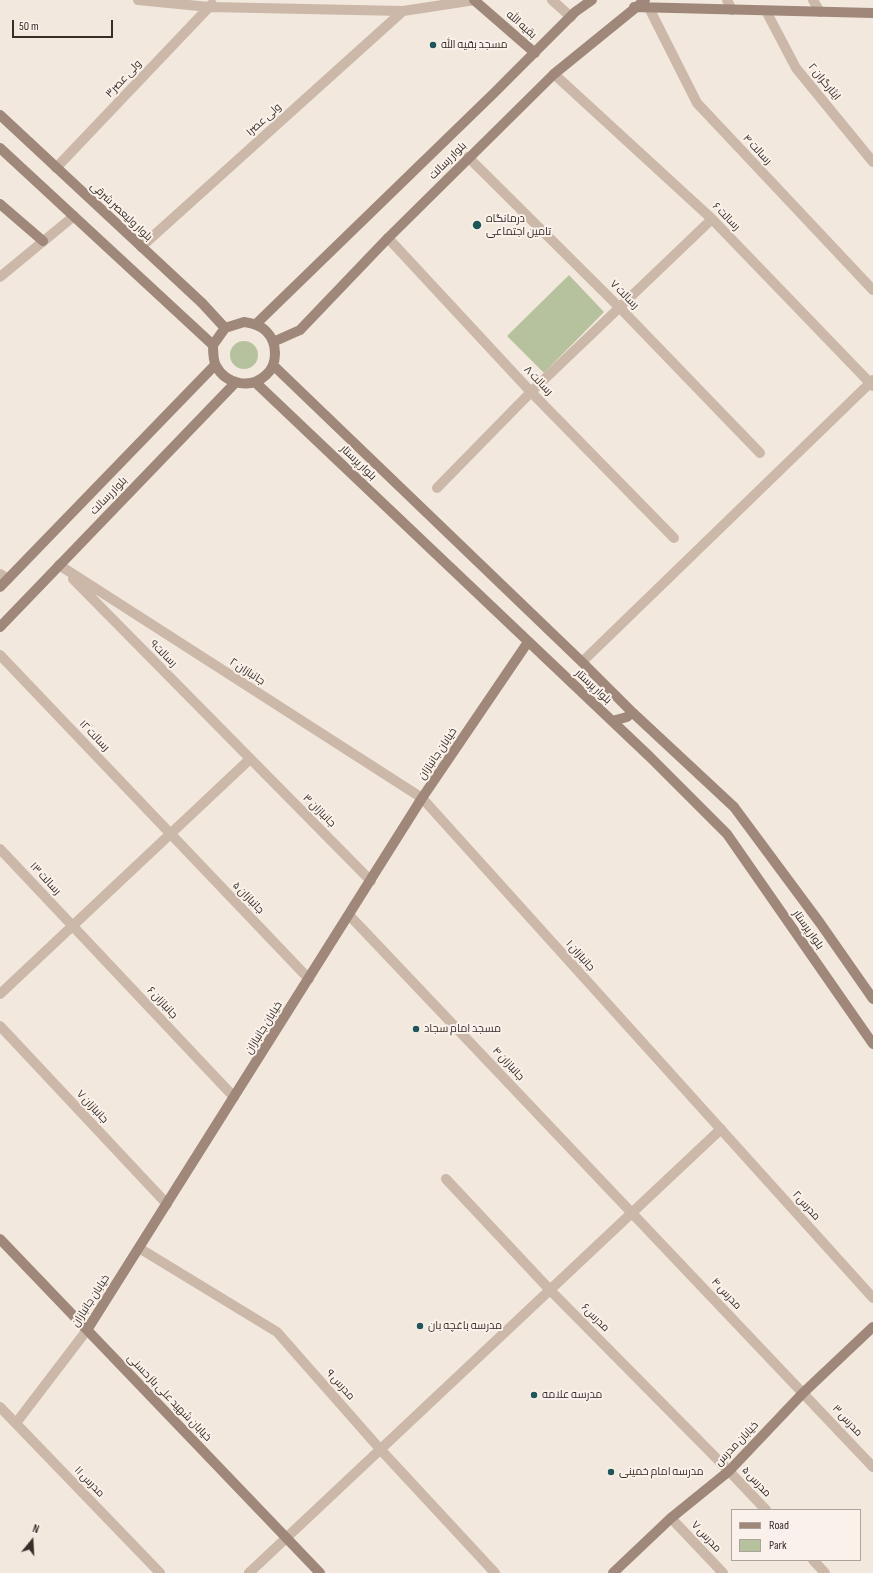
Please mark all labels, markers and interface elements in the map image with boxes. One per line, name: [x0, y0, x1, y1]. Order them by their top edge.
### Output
street label: بقیه الله: [503, 8, 539, 42]
scale bar: [14, 12, 115, 38]
text: 50 m: [19, 19, 39, 34]
place label: مسجد بقیه الله: [441, 38, 508, 52]
marker: مسجد بقیه الله: [428, 40, 438, 50]
street label: ولی عصر۳: [103, 57, 145, 101]
street label: ایثارگران ۲: [805, 61, 843, 103]
street label: ولی عصر۱: [244, 101, 284, 139]
street label: رسالت ۴: [740, 132, 774, 168]
street label: بلوار رسالت: [427, 140, 469, 182]
street label: بلوار ولیعصر شرقی: [87, 180, 155, 244]
street label: رسالت ۶: [709, 200, 743, 234]
place label: درمانگاه تامین اجتماعی: [486, 212, 551, 238]
marker: درمانگاه تامین اجتماعی: [471, 219, 483, 231]
street label: رسالت ۷: [607, 278, 641, 312]
street label: رسالت ۸: [521, 364, 555, 398]
street label: بلوار پرستار: [337, 443, 379, 483]
street label: بلوار رسالت: [88, 474, 130, 518]
street label: رسالت۹: [147, 638, 179, 670]
street label: جانبازان ۲: [227, 656, 267, 688]
street label: بلوار پرستار: [572, 667, 614, 707]
street label: رسالت ۱۲: [76, 718, 112, 754]
street label: خیابان جانبازان: [416, 726, 460, 782]
street label: جانبازان ۳: [300, 792, 338, 830]
street label: رسالت ۱۳: [27, 860, 63, 898]
street label: جانبازان ۵: [229, 879, 267, 917]
street label: بلوار پرستار: [790, 908, 826, 952]
street label: جانبازان ۱: [563, 938, 597, 974]
street label: جانبازان ۶: [144, 984, 180, 1022]
street label: خیابان جانبازان: [243, 999, 285, 1057]
place label: مسجد امام سجاد: [424, 1022, 501, 1036]
marker: مسجد امام سجاد: [411, 1024, 421, 1034]
street label: جانبازان ۴: [489, 1045, 527, 1083]
street label: جانبازان ۷: [73, 1088, 111, 1126]
street label: مدرس۲: [789, 1189, 823, 1223]
street label: خیابان جانبازان: [69, 1272, 113, 1330]
street label: مدرس ۴: [708, 1276, 744, 1312]
street label: مدرس۶: [578, 1301, 612, 1335]
place label: مدرسه باغچه بان: [428, 1319, 502, 1333]
marker: مدرسه باغچه بان: [415, 1321, 425, 1331]
street label: خیابان شهید علی باز حسنی: [124, 1352, 214, 1444]
street label: مدرس ۹: [323, 1367, 357, 1403]
place label: مدرسه علامه: [542, 1388, 602, 1402]
marker: مدرسه علامه: [529, 1390, 539, 1400]
street label: مدرس ۳: [829, 1402, 865, 1440]
street label: خیابان مدرس: [712, 1419, 762, 1469]
street label: مدرس ۱۱: [71, 1464, 107, 1500]
street label: مدرس ۵: [739, 1464, 773, 1500]
place label: مدرسه امام خمینی: [619, 1465, 704, 1479]
marker: مدرسه امام خمینی: [606, 1467, 616, 1477]
legend: [731, 1509, 861, 1561]
text: Road: [769, 1518, 789, 1533]
street label: مدرس ۷: [688, 1519, 724, 1555]
north arrow: [12, 1521, 52, 1561]
text: N: [31, 1522, 41, 1536]
text: Park: [769, 1538, 787, 1553]

